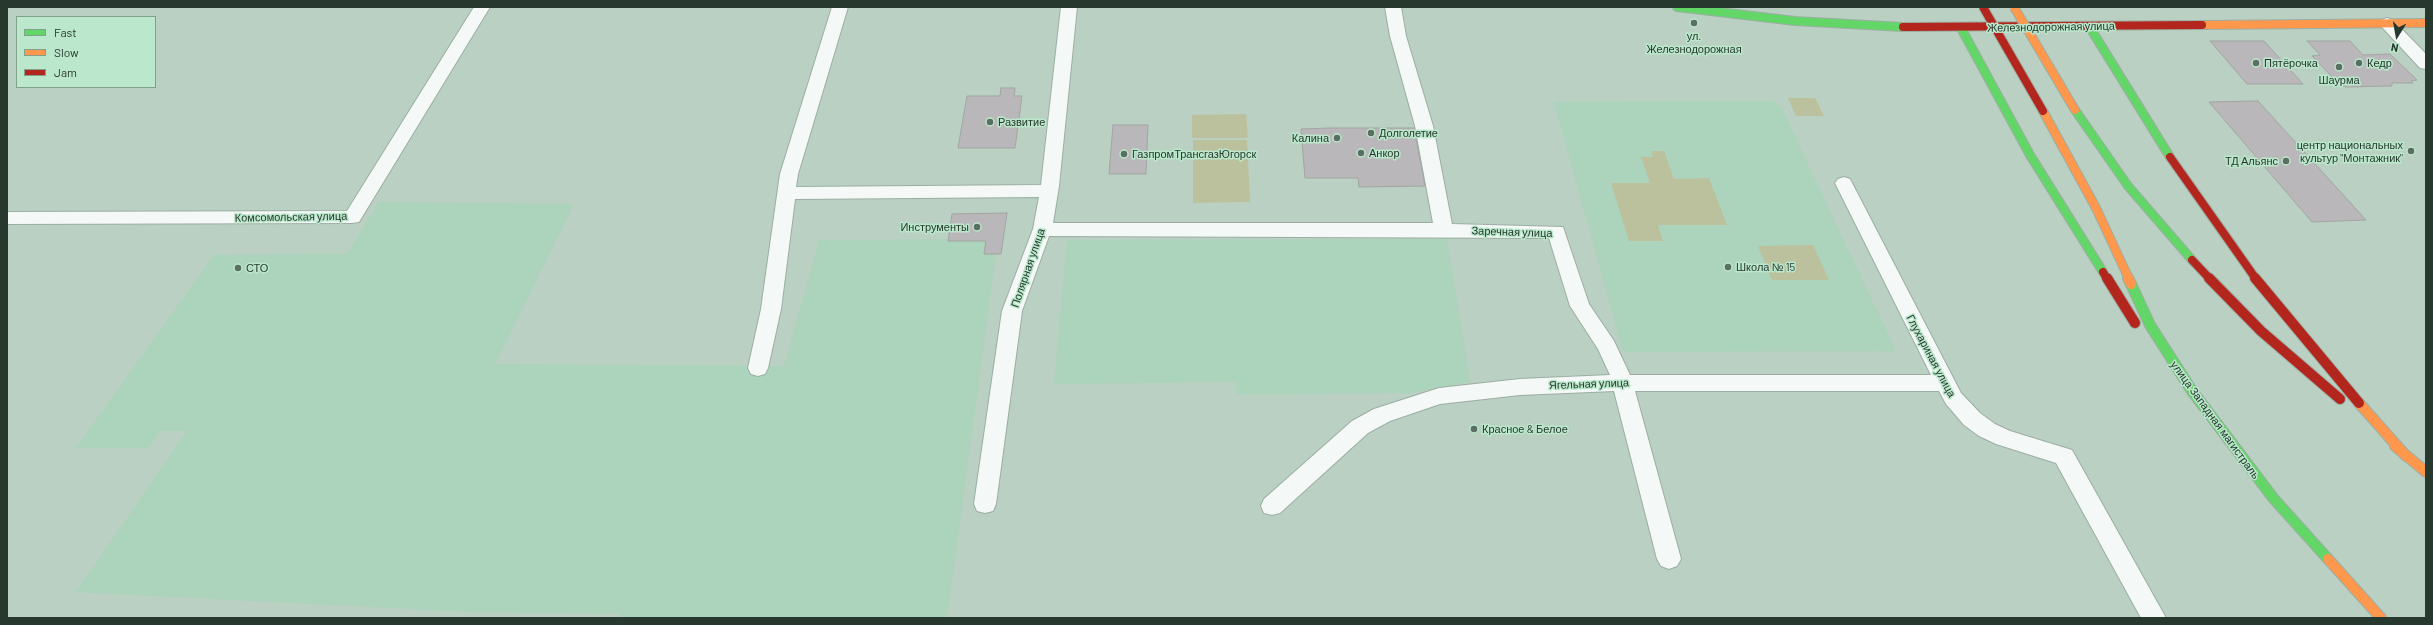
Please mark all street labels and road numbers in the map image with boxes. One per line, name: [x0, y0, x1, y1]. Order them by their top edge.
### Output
street label: Железнодорожная улица: [1987, 19, 2115, 35]
street label: Комсомольская улица: [235, 209, 347, 225]
street label: Заречная улица: [1471, 224, 1553, 240]
street label: Полярная улица: [1008, 227, 1048, 309]
street label: Глухариная улица: [1904, 312, 1958, 400]
street label: улица Западная магистраль: [2168, 358, 2262, 482]
street label: Ягельная улица: [1549, 376, 1629, 392]

